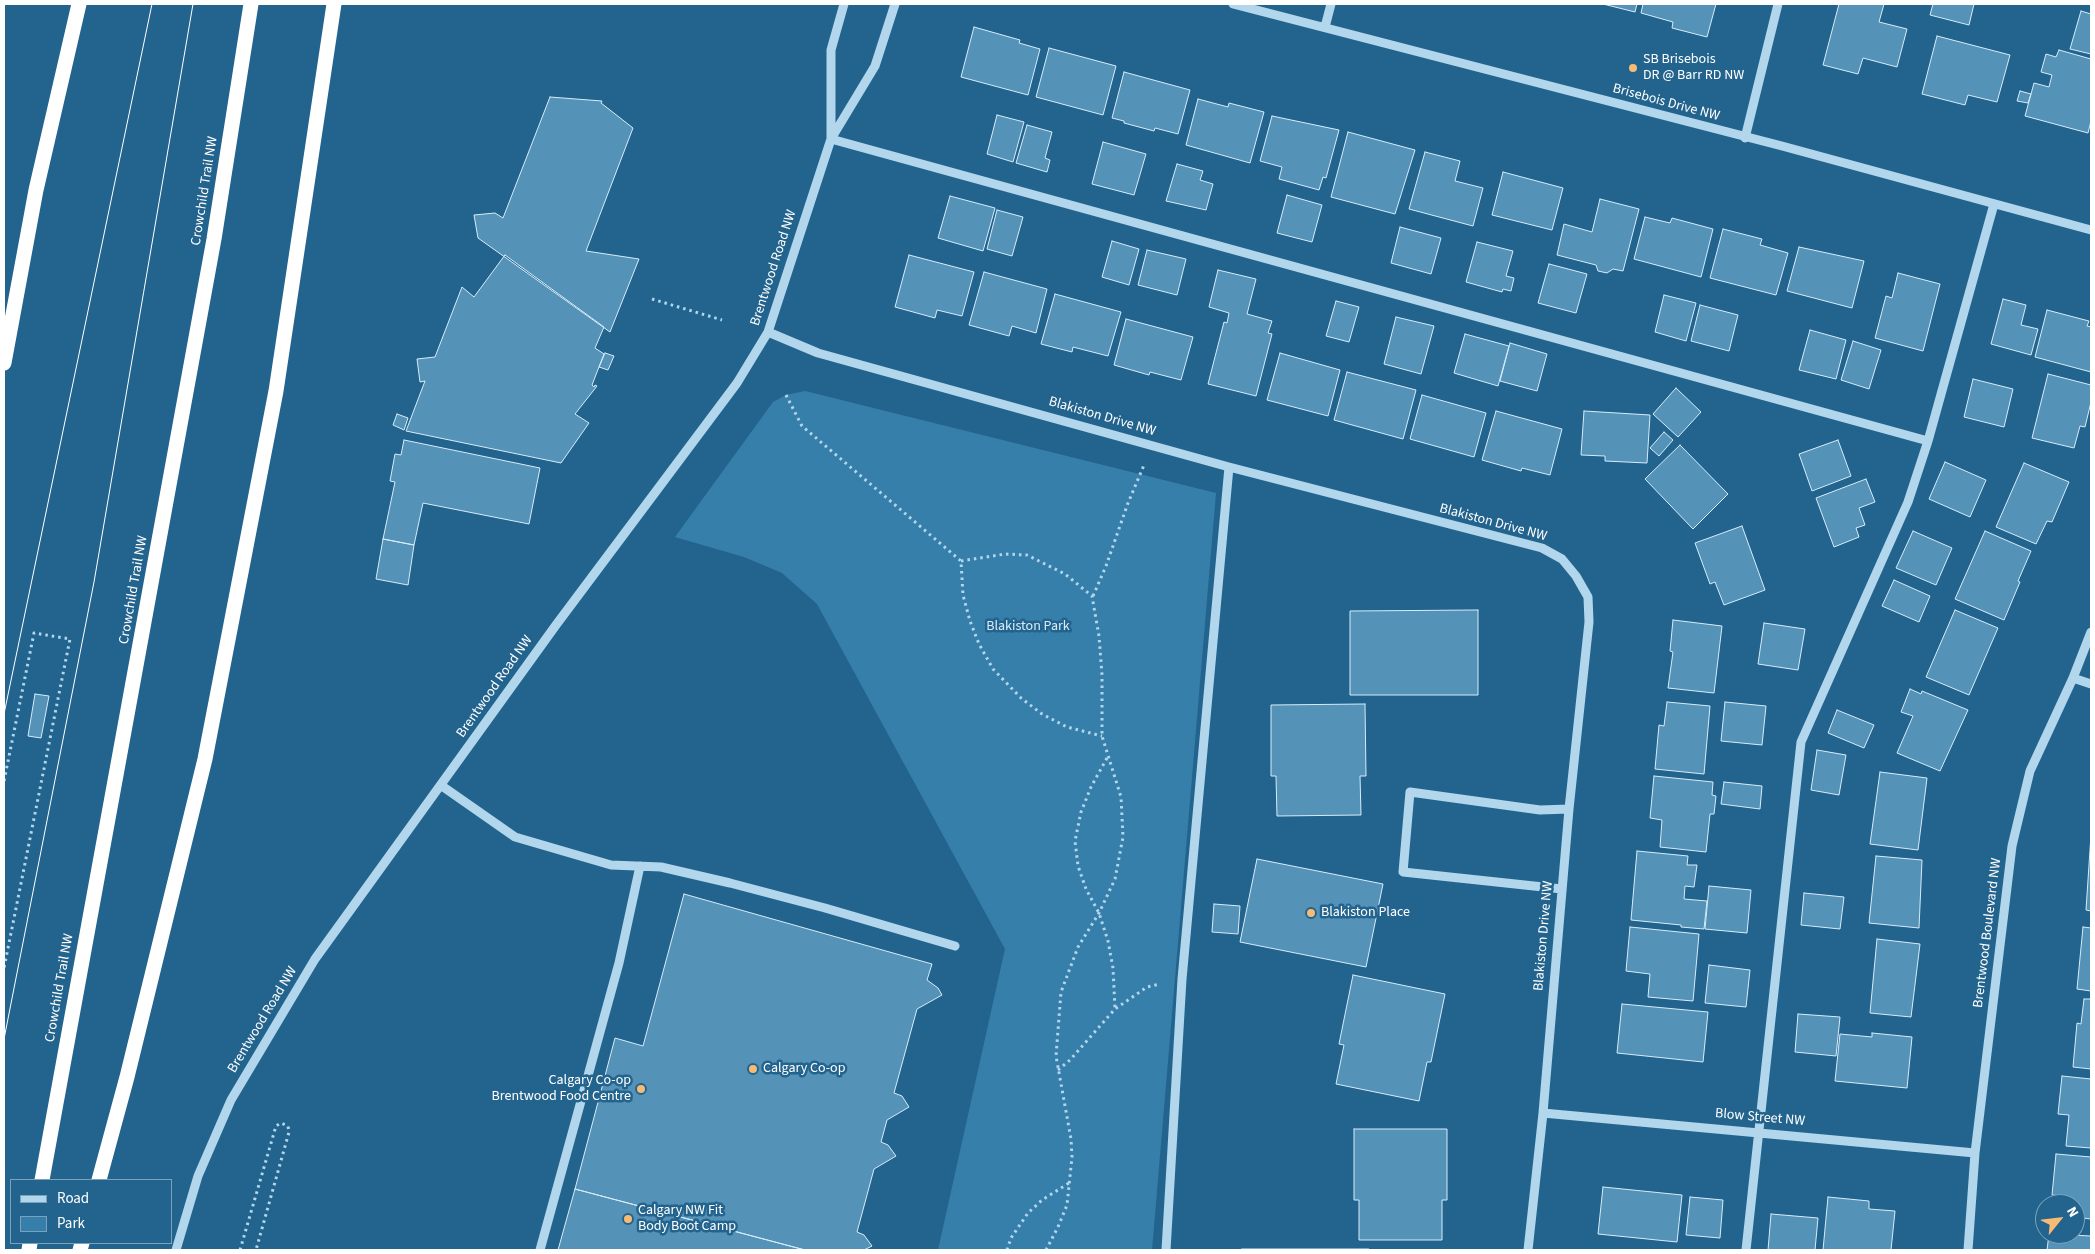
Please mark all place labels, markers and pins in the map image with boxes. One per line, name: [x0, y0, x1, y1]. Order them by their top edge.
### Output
place label: SB Brisebois DR @ Barr RD NW: [1643, 52, 1744, 84]
marker: SB Brisebois DR @ Barr RD NW: [1627, 62, 1639, 74]
place label: Blakiston Place: [1321, 905, 1410, 921]
marker: Blakiston Place: [1305, 907, 1317, 919]
place label: Calgary Co-op: [763, 1061, 845, 1077]
marker: Calgary Co-op: [747, 1063, 759, 1075]
place label: Calgary Co-op Brentwood Food Centre: [491, 1073, 631, 1106]
marker: Calgary Co-op Brentwood Food Centre: [635, 1083, 647, 1095]
place label: Calgary NW Fit Body Boot Camp: [638, 1203, 736, 1236]
marker: Calgary NW Fit Body Boot Camp: [622, 1213, 634, 1225]

